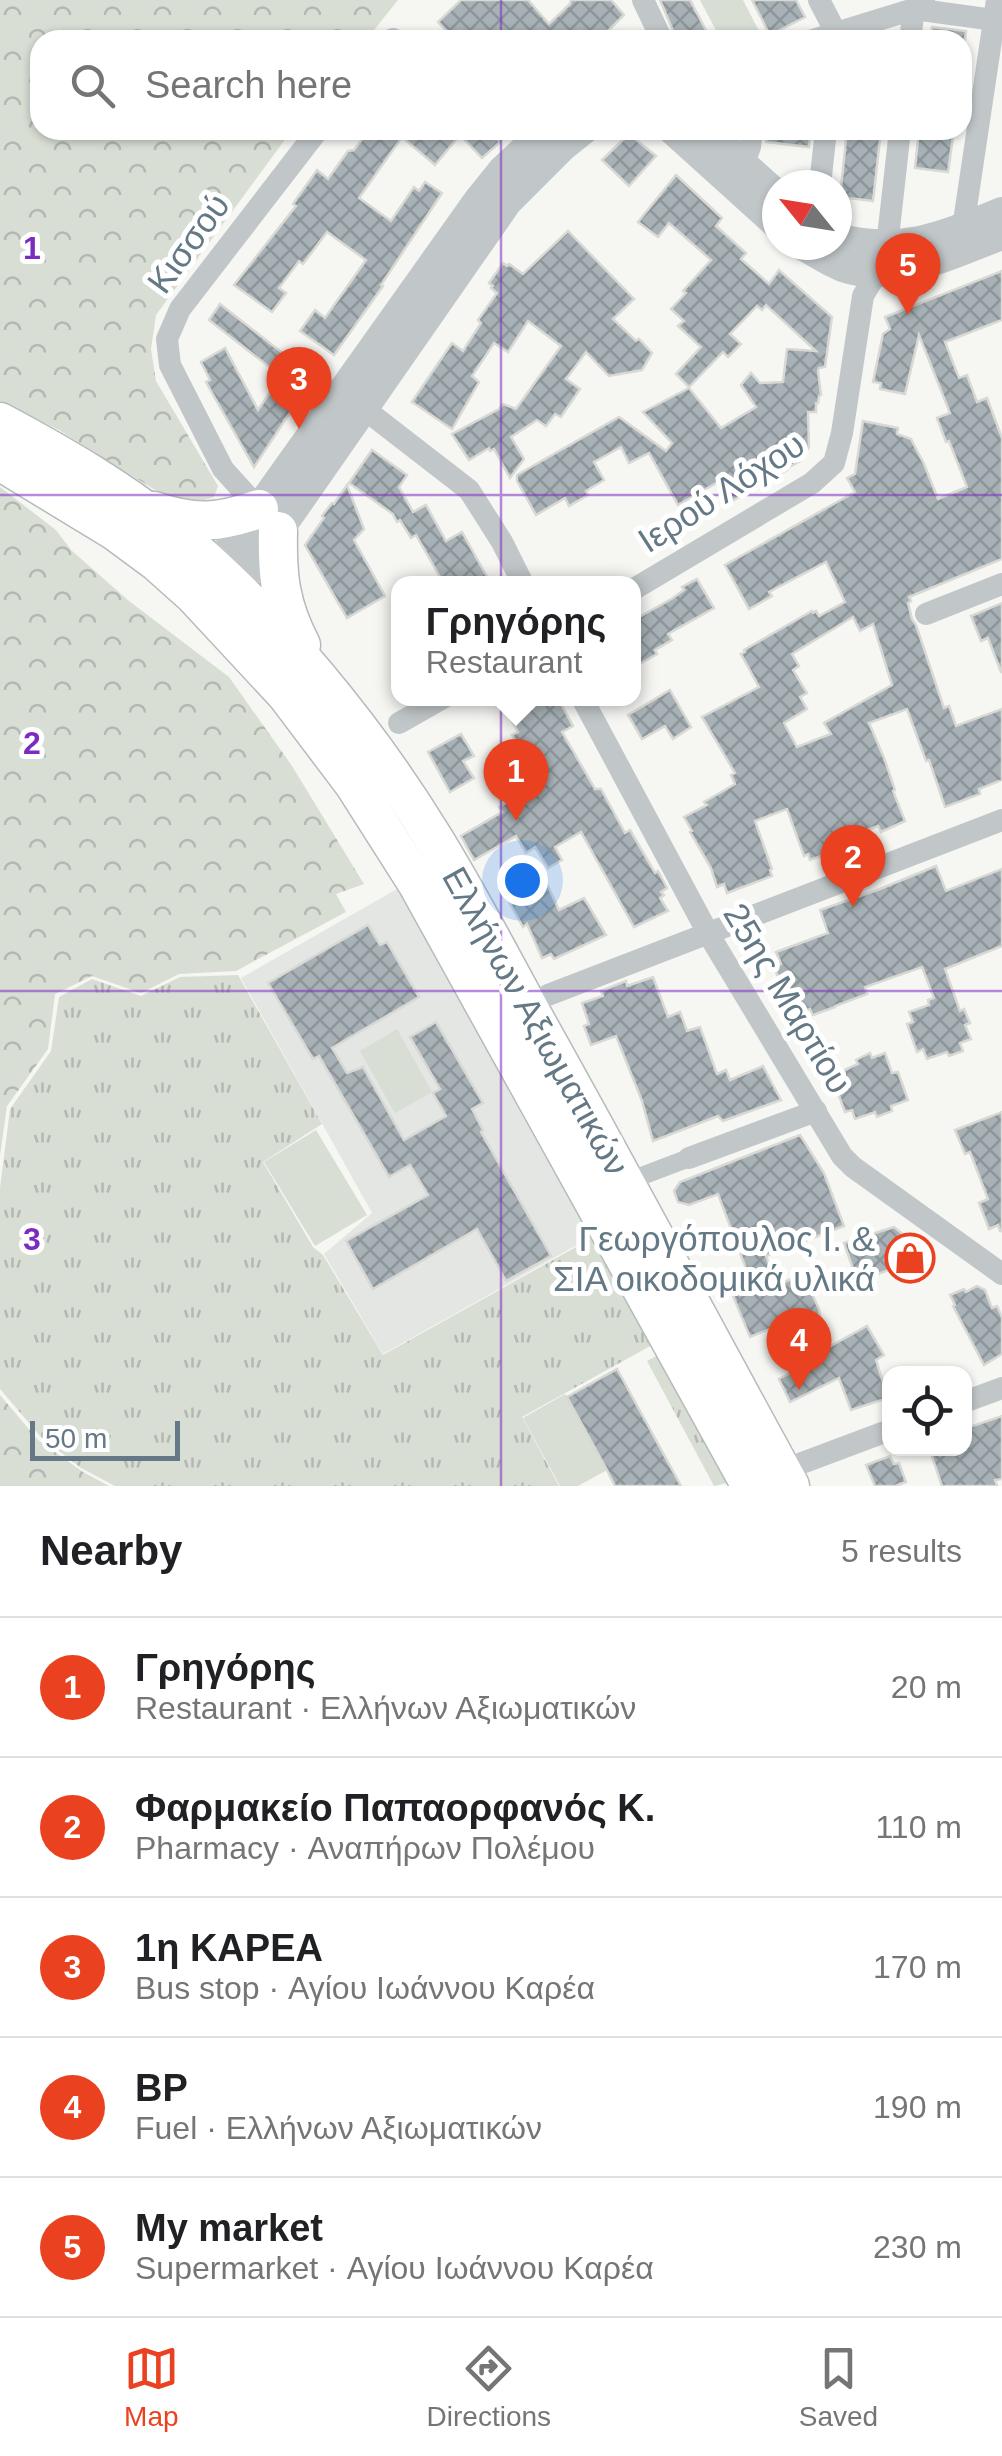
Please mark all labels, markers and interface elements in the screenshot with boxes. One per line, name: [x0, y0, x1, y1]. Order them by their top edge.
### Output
search box: [30, 30, 972, 140]
icon: search: [65, 58, 120, 113]
text: Search here: [145, 64, 352, 106]
north arrow: [762, 170, 852, 260]
street label: Κισσού: [139, 186, 237, 300]
text: 1: [23, 230, 41, 266]
pin: 5: [876, 232, 940, 315]
pin: 3: [266, 346, 332, 429]
street label: Ιερού Λόχου: [631, 424, 811, 560]
popup: [391, 576, 641, 706]
text: Γρηγόρης: [426, 601, 606, 643]
text: Restaurant: [426, 644, 582, 680]
text: 2: [23, 725, 41, 761]
pin: 1: [484, 738, 548, 821]
pin: 2: [820, 824, 886, 907]
your location: [497, 855, 548, 906]
street label: Ελλήνων Αξιωματικών: [435, 860, 637, 1182]
street label: 25ης Μαρτίου: [716, 896, 860, 1100]
place label: Γεωργόπουλος Ι. & ΣΙΑ οικοδομικά υλικά: [553, 1219, 875, 1298]
text: 3: [23, 1221, 41, 1257]
shop icon: Γεωργόπουλος Ι. & ΣΙΑ οικοδομικά υλικά: [884, 1232, 936, 1284]
pin: 4: [766, 1308, 832, 1390]
map controls: [882, 1366, 972, 1456]
button: locate: [882, 1366, 972, 1456]
scale bar: [30, 1416, 180, 1460]
text: 50 m: [45, 1423, 107, 1454]
text: Nearby: [40, 1527, 182, 1574]
text: 5 results: [841, 1533, 962, 1569]
text: Γρηγόρης: [135, 1647, 315, 1689]
text: 1: [64, 1669, 81, 1705]
text: 20 m: [891, 1669, 962, 1705]
text: Restaurant · Ελλήνων Αξιωματικών: [135, 1690, 636, 1726]
text: Φαρμακείο Παπαορφανός Κ.: [135, 1787, 655, 1829]
text: 2: [64, 1809, 81, 1845]
text: 110 m: [875, 1809, 962, 1845]
text: Pharmacy · Αναπήρων Πολέμου: [135, 1830, 595, 1866]
text: 1η ΚΑΡΕΑ: [135, 1927, 323, 1969]
text: 3: [64, 1949, 81, 1985]
text: 170 m: [873, 1949, 962, 1985]
text: Bus stop · Αγίου Ιωάννου Καρέα: [135, 1970, 595, 2006]
text: BP: [135, 2067, 188, 2109]
text: 4: [64, 2089, 81, 2125]
text: 190 m: [873, 2089, 962, 2125]
text: Fuel · Ελλήνων Αξιωματικών: [135, 2110, 542, 2146]
text: My market: [135, 2207, 323, 2249]
text: 5: [64, 2229, 81, 2265]
text: 230 m: [873, 2229, 962, 2265]
text: Supermarket · Αγίου Ιωάννου Καρέα: [135, 2250, 654, 2286]
tab: Map: [124, 2341, 179, 2433]
tab: Directions: [427, 2341, 551, 2433]
tab: Saved: [799, 2341, 878, 2433]

